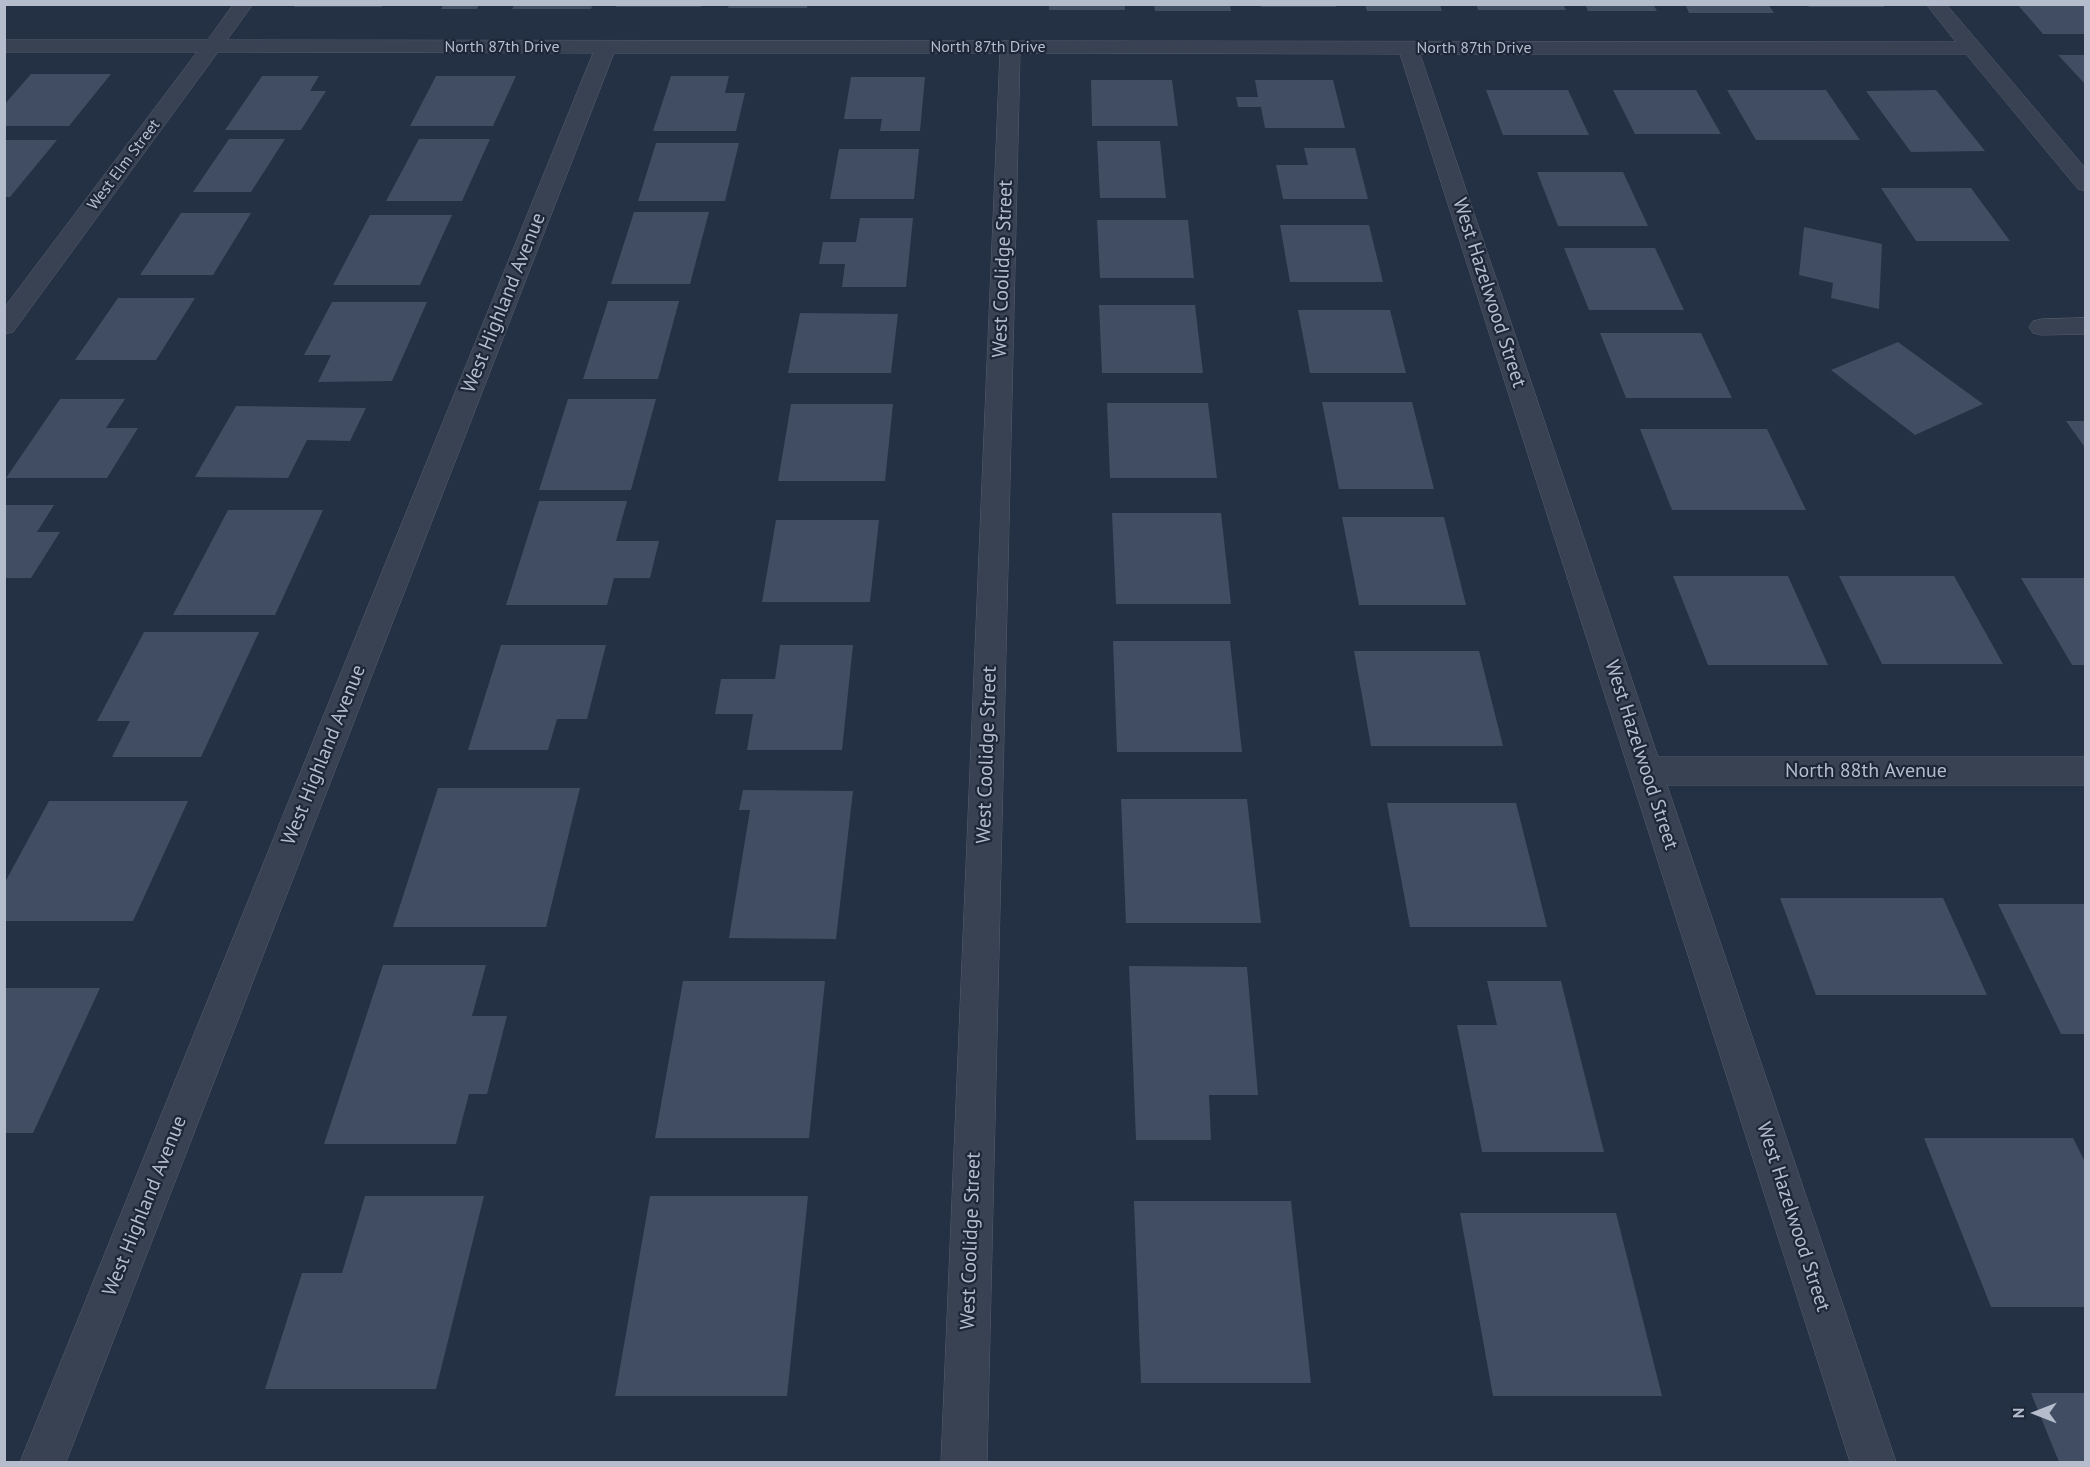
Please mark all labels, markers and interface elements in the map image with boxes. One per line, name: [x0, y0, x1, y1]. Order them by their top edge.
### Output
street label: North 87th Drive: [444, 37, 560, 57]
street label: North 87th Drive: [930, 37, 1046, 57]
street label: North 87th Drive: [1416, 38, 1532, 58]
street label: West Elm Street: [84, 116, 164, 214]
street label: West Coolidge Street: [988, 180, 1018, 358]
street label: West Hazelwood Street: [1447, 195, 1531, 391]
street label: West Highland Avenue: [457, 209, 551, 397]
street label: West Hazelwood Street: [1599, 657, 1683, 853]
street label: West Highland Avenue: [277, 661, 371, 849]
street label: West Coolidge Street: [972, 666, 1002, 844]
street label: North 88th Avenue: [1785, 759, 1947, 783]
street label: West Highland Avenue: [98, 1112, 192, 1300]
street label: West Hazelwood Street: [1751, 1119, 1835, 1315]
street label: West Coolidge Street: [956, 1152, 986, 1330]
north arrow: [2006, 1383, 2066, 1443]
text: N: [2008, 1408, 2028, 1418]

